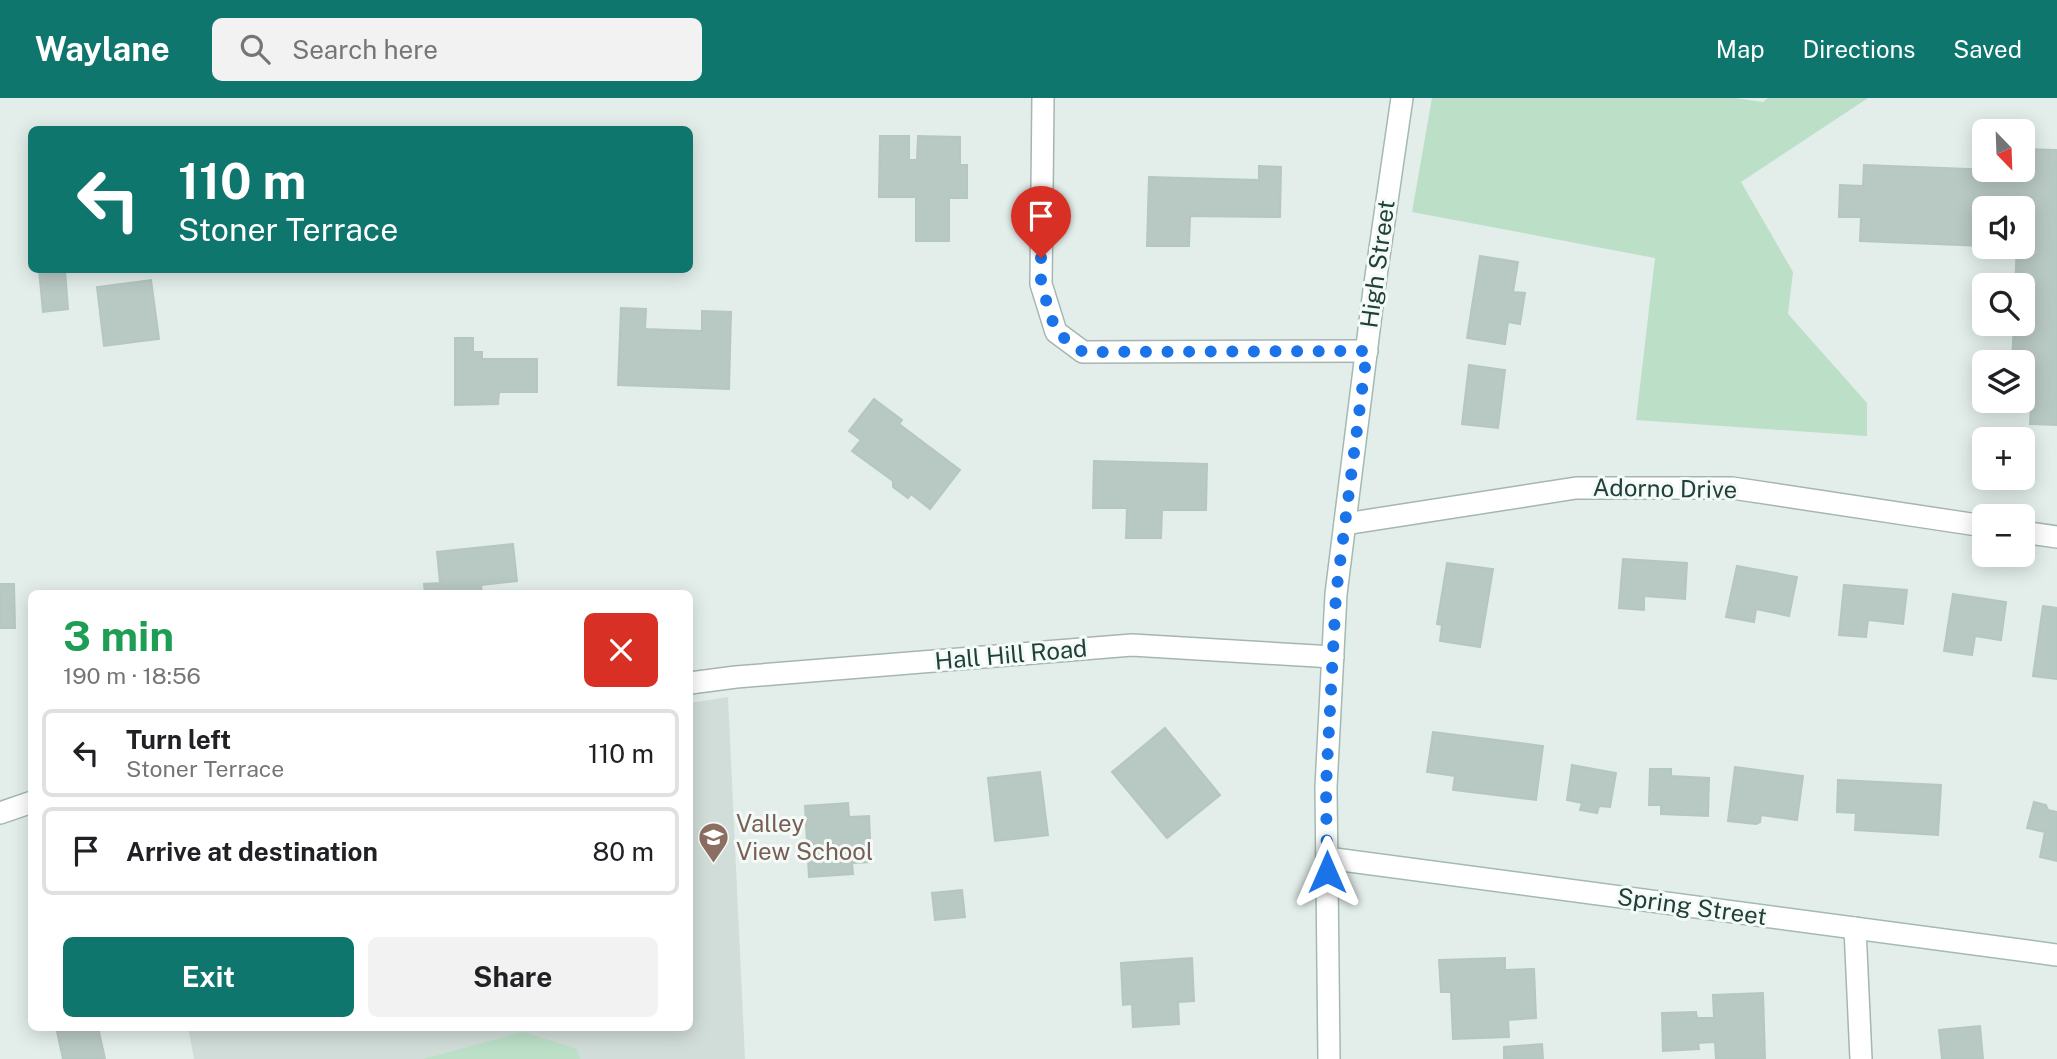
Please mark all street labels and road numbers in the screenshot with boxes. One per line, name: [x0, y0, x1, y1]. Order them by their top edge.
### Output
street label: High Street: [1354, 198, 1400, 330]
street label: Adorno Drive: [1593, 473, 1738, 503]
street label: Hall Hill Road: [934, 633, 1088, 675]
street label: Spring Street: [1616, 882, 1769, 930]

